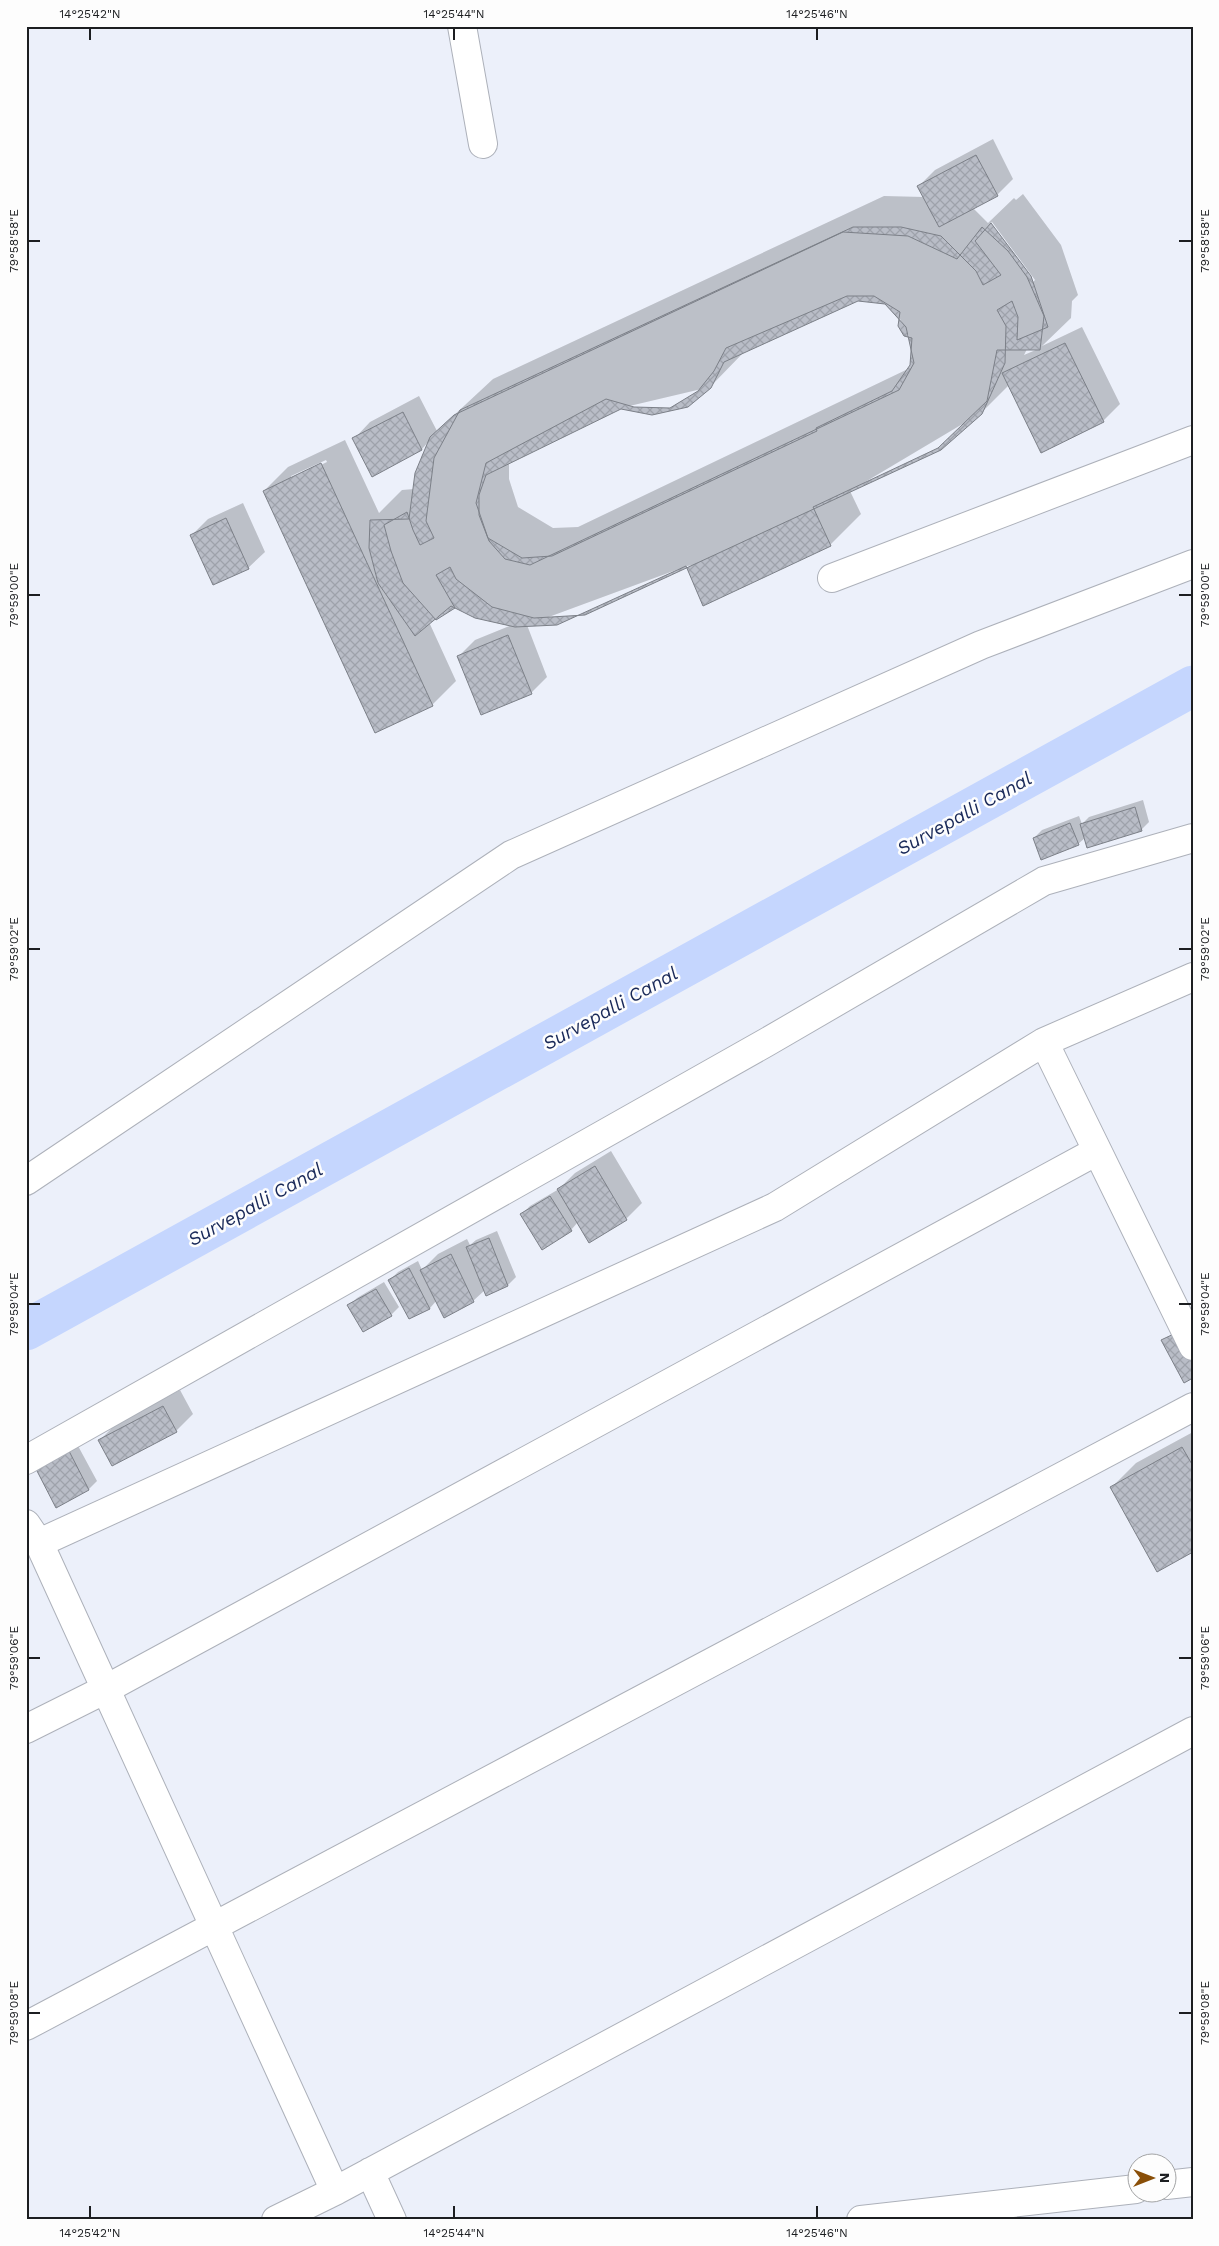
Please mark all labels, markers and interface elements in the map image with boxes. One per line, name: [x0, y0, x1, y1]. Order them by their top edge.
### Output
text: 14°25'42"N: [59, 7, 121, 21]
text: 14°25'44"N: [424, 7, 484, 21]
text: 14°25'46"N: [786, 7, 848, 21]
text: 79°58'58"E: [7, 209, 21, 273]
text: 79°58'58"E: [1198, 209, 1212, 273]
text: 79°59'00"E: [7, 563, 21, 627]
text: 79°59'00"E: [1198, 563, 1212, 627]
water label: Survepalli Canal: [893, 767, 1036, 860]
text: 79°59'02"E: [7, 917, 21, 981]
text: 79°59'02"E: [1198, 917, 1212, 981]
water label: Survepalli Canal: [539, 962, 682, 1055]
water label: Survepalli Canal: [184, 1158, 327, 1251]
text: 79°59'04"E: [7, 1272, 21, 1336]
text: 79°59'04"E: [1198, 1272, 1212, 1336]
text: 79°59'06"E: [7, 1626, 21, 1690]
text: 79°59'06"E: [1198, 1626, 1212, 1690]
text: 79°59'08"E: [7, 1981, 21, 2045]
text: 79°59'08"E: [1198, 1981, 1212, 2045]
north arrow: [1126, 2154, 1176, 2204]
text: N: [1157, 2173, 1173, 2183]
text: 14°25'42"N: [59, 2226, 121, 2240]
text: 14°25'44"N: [424, 2226, 484, 2240]
text: 14°25'46"N: [786, 2226, 848, 2240]

